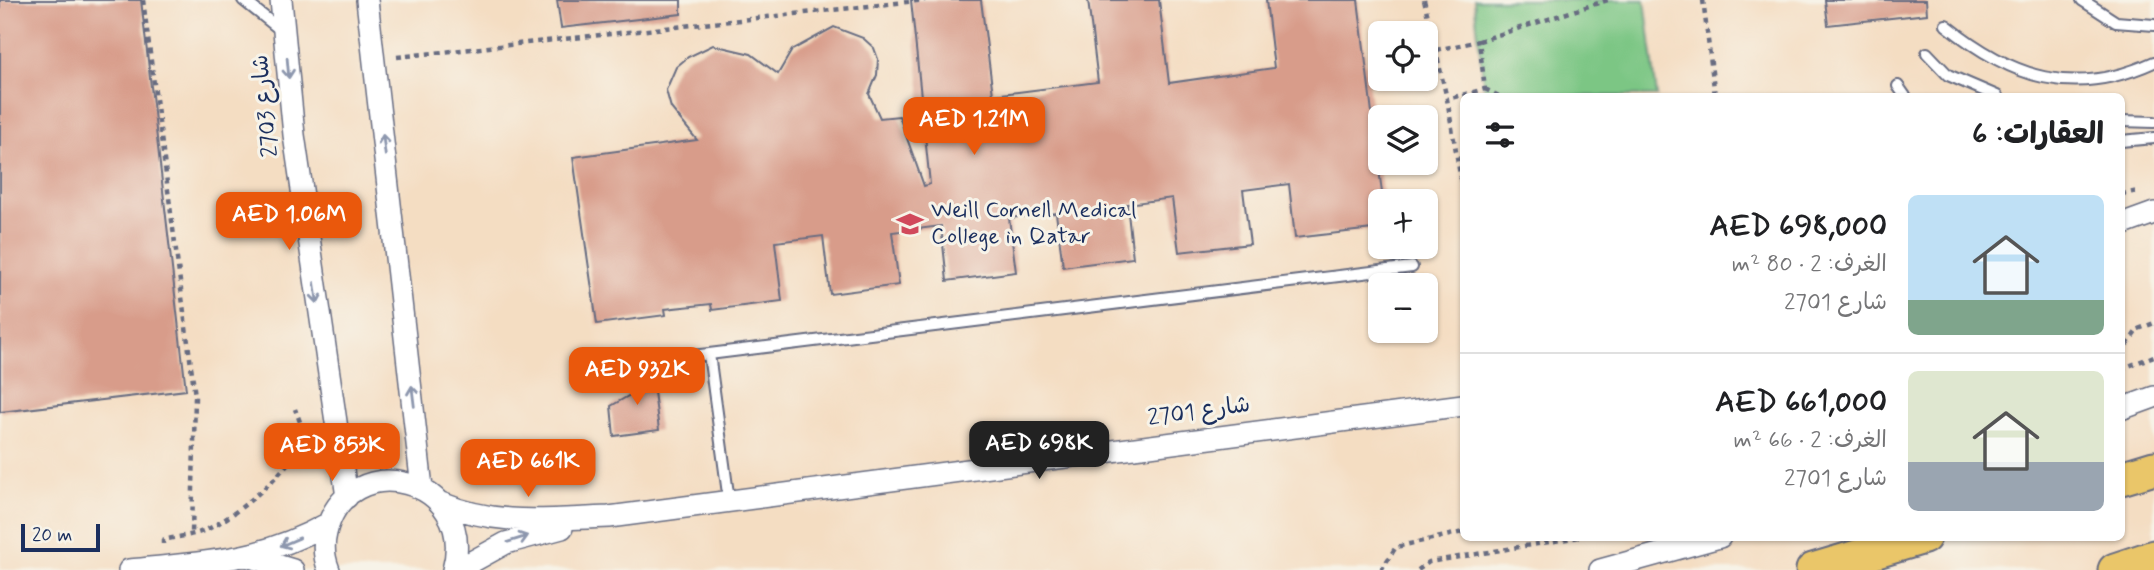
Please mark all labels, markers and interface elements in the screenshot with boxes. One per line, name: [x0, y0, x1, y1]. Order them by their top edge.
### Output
map controls: [1368, 21, 1438, 343]
button: locate: [1368, 21, 1438, 91]
street label: شارع 2703: [246, 53, 286, 159]
one-way arrow: [282, 56, 295, 79]
pin: AED 1.21M: [894, 97, 1054, 157]
text: AED 1.21M: [919, 105, 1029, 135]
button: layers: [1368, 105, 1438, 175]
text: العقارات: 6: [1972, 115, 2104, 154]
icon: filters: [1481, 116, 1519, 154]
one-way arrow: [377, 135, 390, 157]
button: +: [1368, 189, 1438, 259]
pin: AED 1.06M: [209, 192, 369, 252]
place label: Weill Cornell Medical College in Qatar: [931, 196, 1137, 252]
text: AED 1.06M: [232, 200, 346, 230]
text: AED 698,000: [1709, 207, 1887, 246]
school or university icon: Weill Cornell Medical College in Qatar: [895, 209, 925, 239]
icon: home: [1964, 223, 2048, 307]
text: الغرف: 2 · 80 m²: [1732, 250, 1887, 280]
button: −: [1368, 273, 1438, 343]
one-way arrow: [310, 282, 323, 304]
text: شارع 2701: [1784, 288, 1887, 318]
pin: AED 932K: [565, 348, 709, 407]
text: AED 932K: [585, 355, 689, 385]
text: AED 661,000: [1715, 383, 1887, 422]
one-way arrow: [406, 385, 419, 408]
street label: شارع 2701: [1146, 390, 1252, 434]
icon: home: [1964, 399, 2048, 483]
pin: AED 698K: [967, 421, 1111, 481]
pin: AED 853K: [260, 424, 404, 483]
text: الغرف: 2 · 66 m²: [1733, 426, 1887, 456]
text: AED 698K: [985, 429, 1093, 459]
text: AED 853K: [280, 431, 384, 461]
pin: AED 661K: [456, 440, 600, 499]
text: AED 661K: [476, 447, 580, 477]
text: شارع 2701: [1784, 464, 1887, 494]
scale bar: [21, 521, 100, 553]
text: 20 m: [32, 523, 72, 548]
one-way arrow: [507, 532, 529, 545]
one-way arrow: [280, 537, 301, 550]

